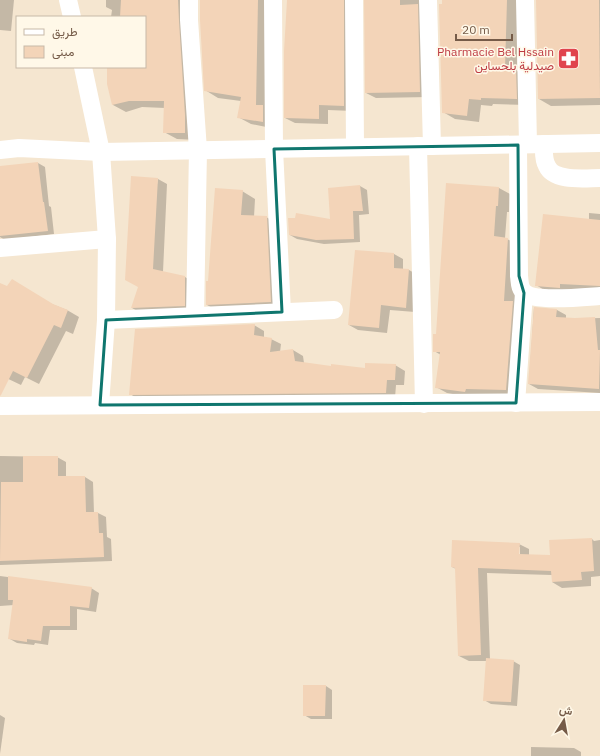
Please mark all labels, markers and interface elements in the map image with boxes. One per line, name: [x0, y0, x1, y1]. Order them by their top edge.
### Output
legend: [16, 16, 146, 68]
scale bar: [456, 16, 512, 42]
text: 20 m: [462, 22, 490, 37]
text: طريق: [52, 24, 78, 40]
text: مبنى: [52, 44, 74, 60]
place label: Pharmacie Bel Hssain صيدلية بلحساين: [437, 44, 554, 74]
pharmacy icon: Pharmacie Bel Hssain صيدلية بلحساين: [556, 46, 582, 72]
north arrow: [544, 700, 584, 740]
text: ش: [558, 702, 574, 718]

